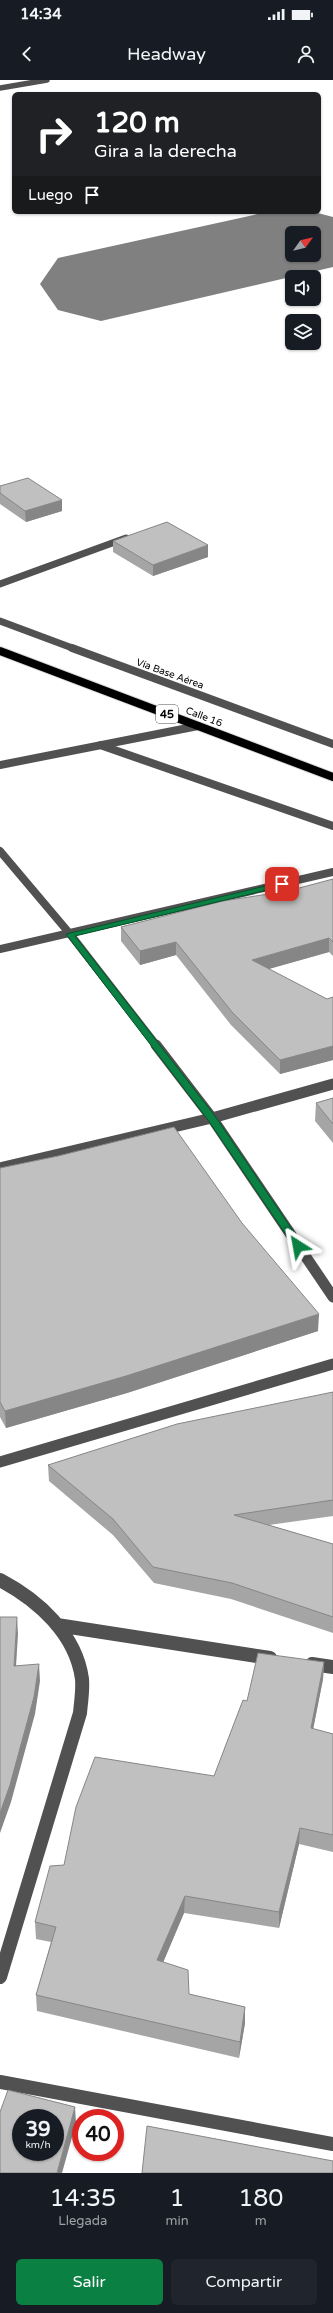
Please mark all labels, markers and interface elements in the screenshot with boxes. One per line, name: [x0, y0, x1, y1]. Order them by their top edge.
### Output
text: 14:34: [20, 5, 62, 23]
icon: back: [16, 43, 38, 65]
text: Headway: [127, 43, 206, 65]
icon: person: [295, 43, 317, 65]
text: 120 m: [94, 106, 180, 140]
icon: right: [28, 108, 80, 160]
text: Gira a la derecha: [94, 140, 237, 162]
icon: arrive: [81, 184, 103, 206]
text: Luego: [28, 186, 73, 204]
north arrow: [285, 226, 321, 262]
map controls: [285, 226, 321, 350]
button: sound: [285, 270, 321, 306]
button: layers: [285, 314, 321, 350]
street label: Vía Base Aérea: [135, 656, 205, 692]
road number: 45: [156, 705, 178, 723]
street label: Calle 16: [184, 705, 224, 729]
pin: [265, 867, 299, 901]
icon: arrive: [271, 873, 293, 895]
position arrow: [277, 1225, 319, 1267]
speed limit sign: 40: [72, 2109, 124, 2161]
text: 39: [25, 2118, 51, 2142]
text: km/h: [25, 2139, 51, 2151]
text: 14:35: [50, 2184, 116, 2213]
text: 1: [170, 2184, 185, 2213]
text: 180: [238, 2184, 283, 2213]
text: Llegada: [58, 2213, 107, 2229]
text: min: [166, 2213, 189, 2229]
text: m: [255, 2213, 267, 2229]
button: Salir: [16, 2259, 163, 2305]
button: Compartir: [171, 2259, 317, 2305]

